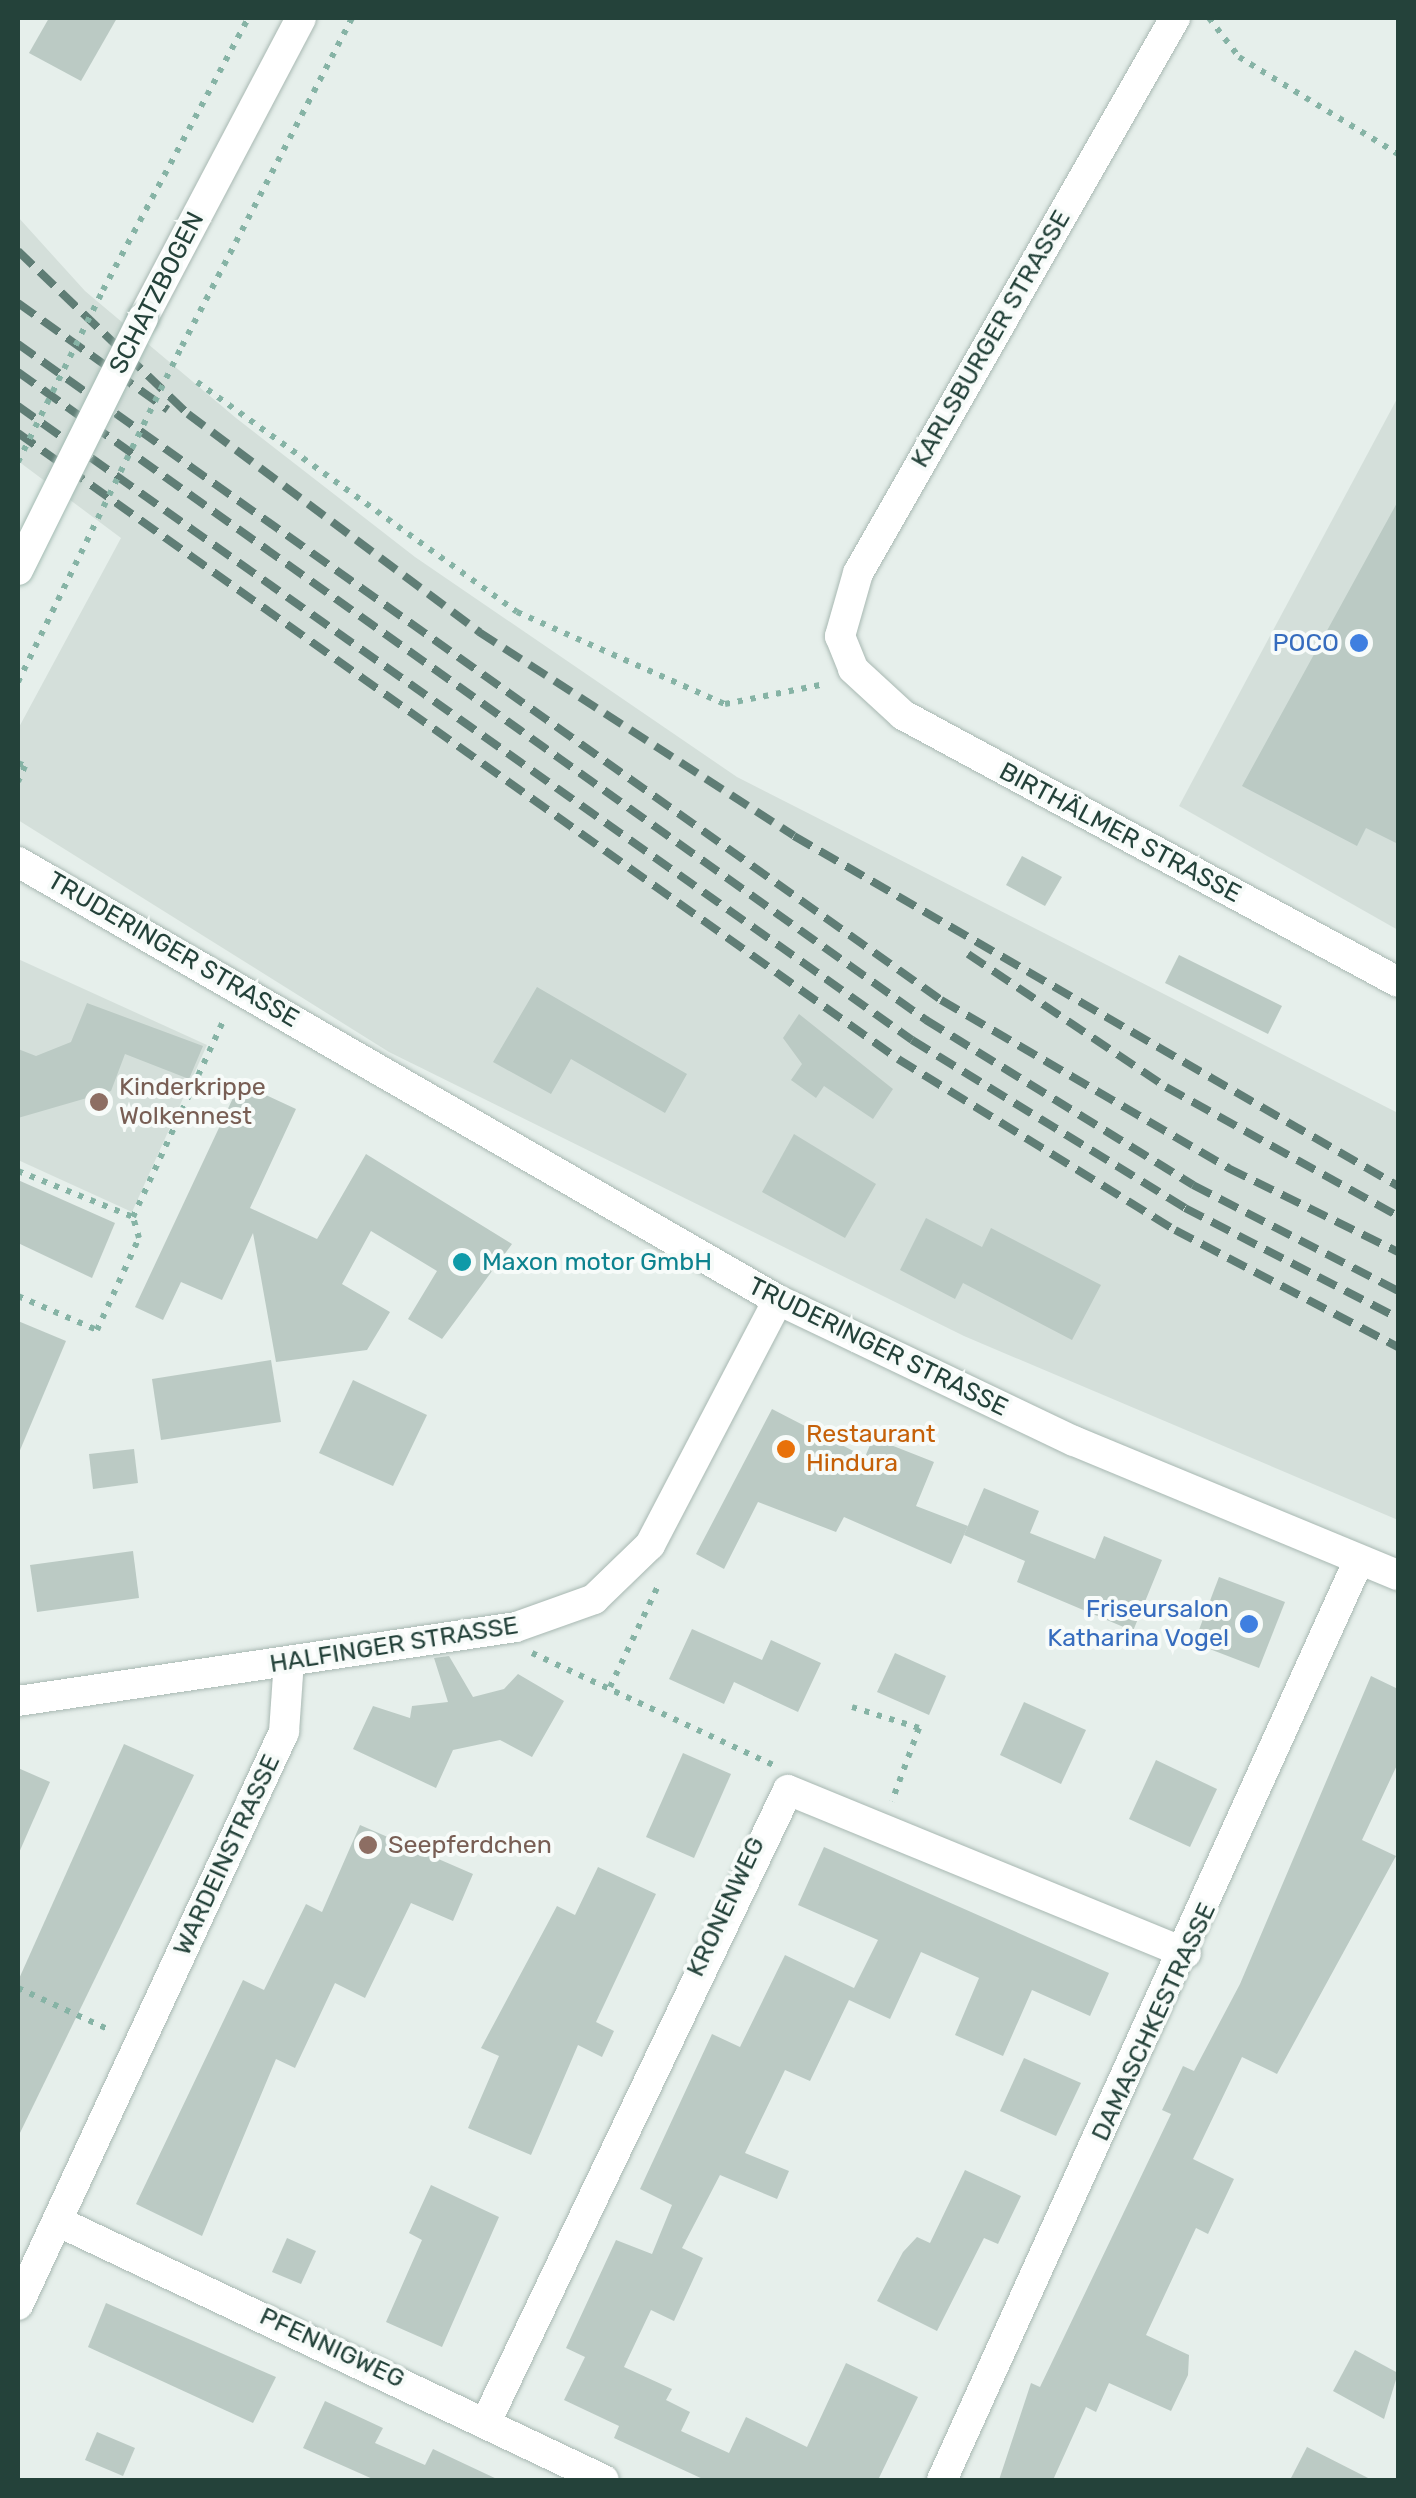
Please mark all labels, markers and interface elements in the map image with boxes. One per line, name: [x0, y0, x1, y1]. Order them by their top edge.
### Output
street label: KARLSBURGER STRASSE: [905, 205, 1077, 473]
street label: SCHATZBOGEN: [103, 207, 211, 379]
place label: POCO: [1272, 628, 1339, 658]
marker: POCO: [1348, 632, 1370, 654]
street label: BIRTHÄLMER STRASSE: [994, 757, 1246, 909]
street label: TRUDERINGER STRASSE: [42, 866, 304, 1034]
place label: Kinderkrippe Wolkennest: [119, 1073, 266, 1132]
marker: Kinderkrippe Wolkennest: [88, 1091, 110, 1113]
place label: Maxon motor GmbH: [482, 1247, 713, 1277]
marker: Maxon motor GmbH: [451, 1251, 473, 1273]
street label: TRUDERINGER STRASSE: [743, 1271, 1013, 1423]
place label: Restaurant Hindura: [806, 1420, 935, 1479]
marker: Restaurant Hindura: [775, 1438, 797, 1460]
place label: Friseursalon Katharina Vogel: [1047, 1595, 1229, 1654]
street label: HALFINGER STRASSE: [268, 1611, 520, 1679]
marker: Friseursalon Katharina Vogel: [1238, 1613, 1260, 1635]
street label: WARDEINSTRASSE: [167, 1750, 287, 1960]
place label: Seepferdchen: [388, 1830, 552, 1860]
street label: KRONENWEG: [681, 1833, 771, 1981]
marker: Seepferdchen: [357, 1834, 379, 1856]
street label: DAMASCHKESTRASSE: [1086, 1898, 1222, 2146]
street label: PFENNIGWEG: [255, 2301, 409, 2395]

